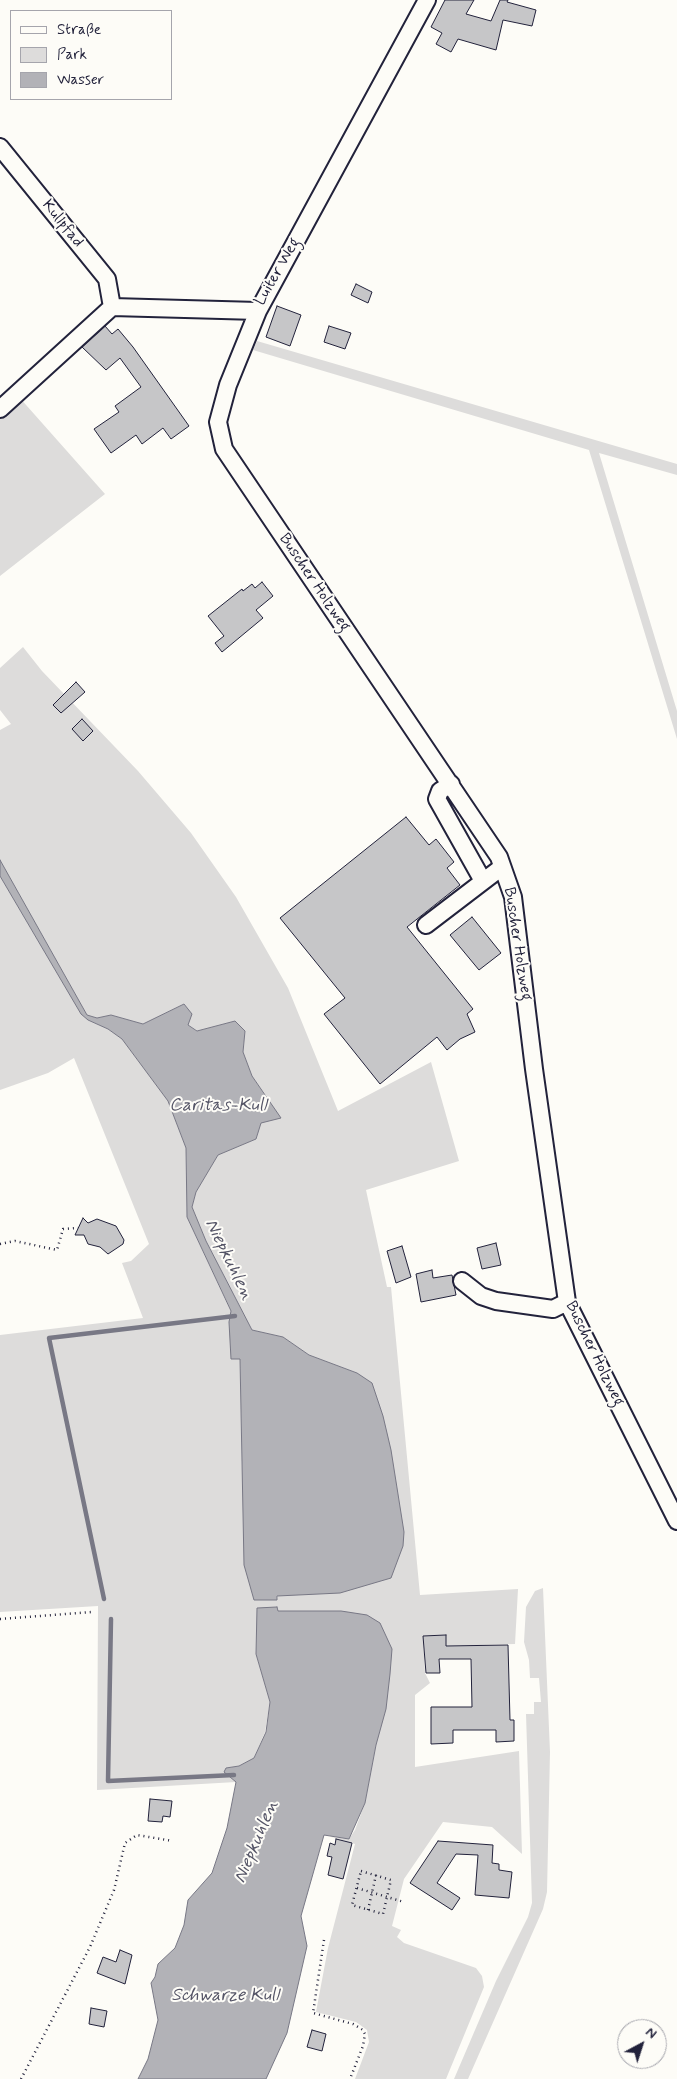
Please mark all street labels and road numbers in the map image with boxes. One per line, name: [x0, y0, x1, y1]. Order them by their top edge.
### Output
street label: Kullpfad: [37, 196, 87, 252]
street label: Luiter Weg: [251, 235, 305, 309]
street label: Buscher Holzweg: [274, 530, 354, 636]
street label: Buscher Holzweg: [499, 886, 535, 1002]
street label: Buscher Holzweg: [560, 1298, 628, 1410]

